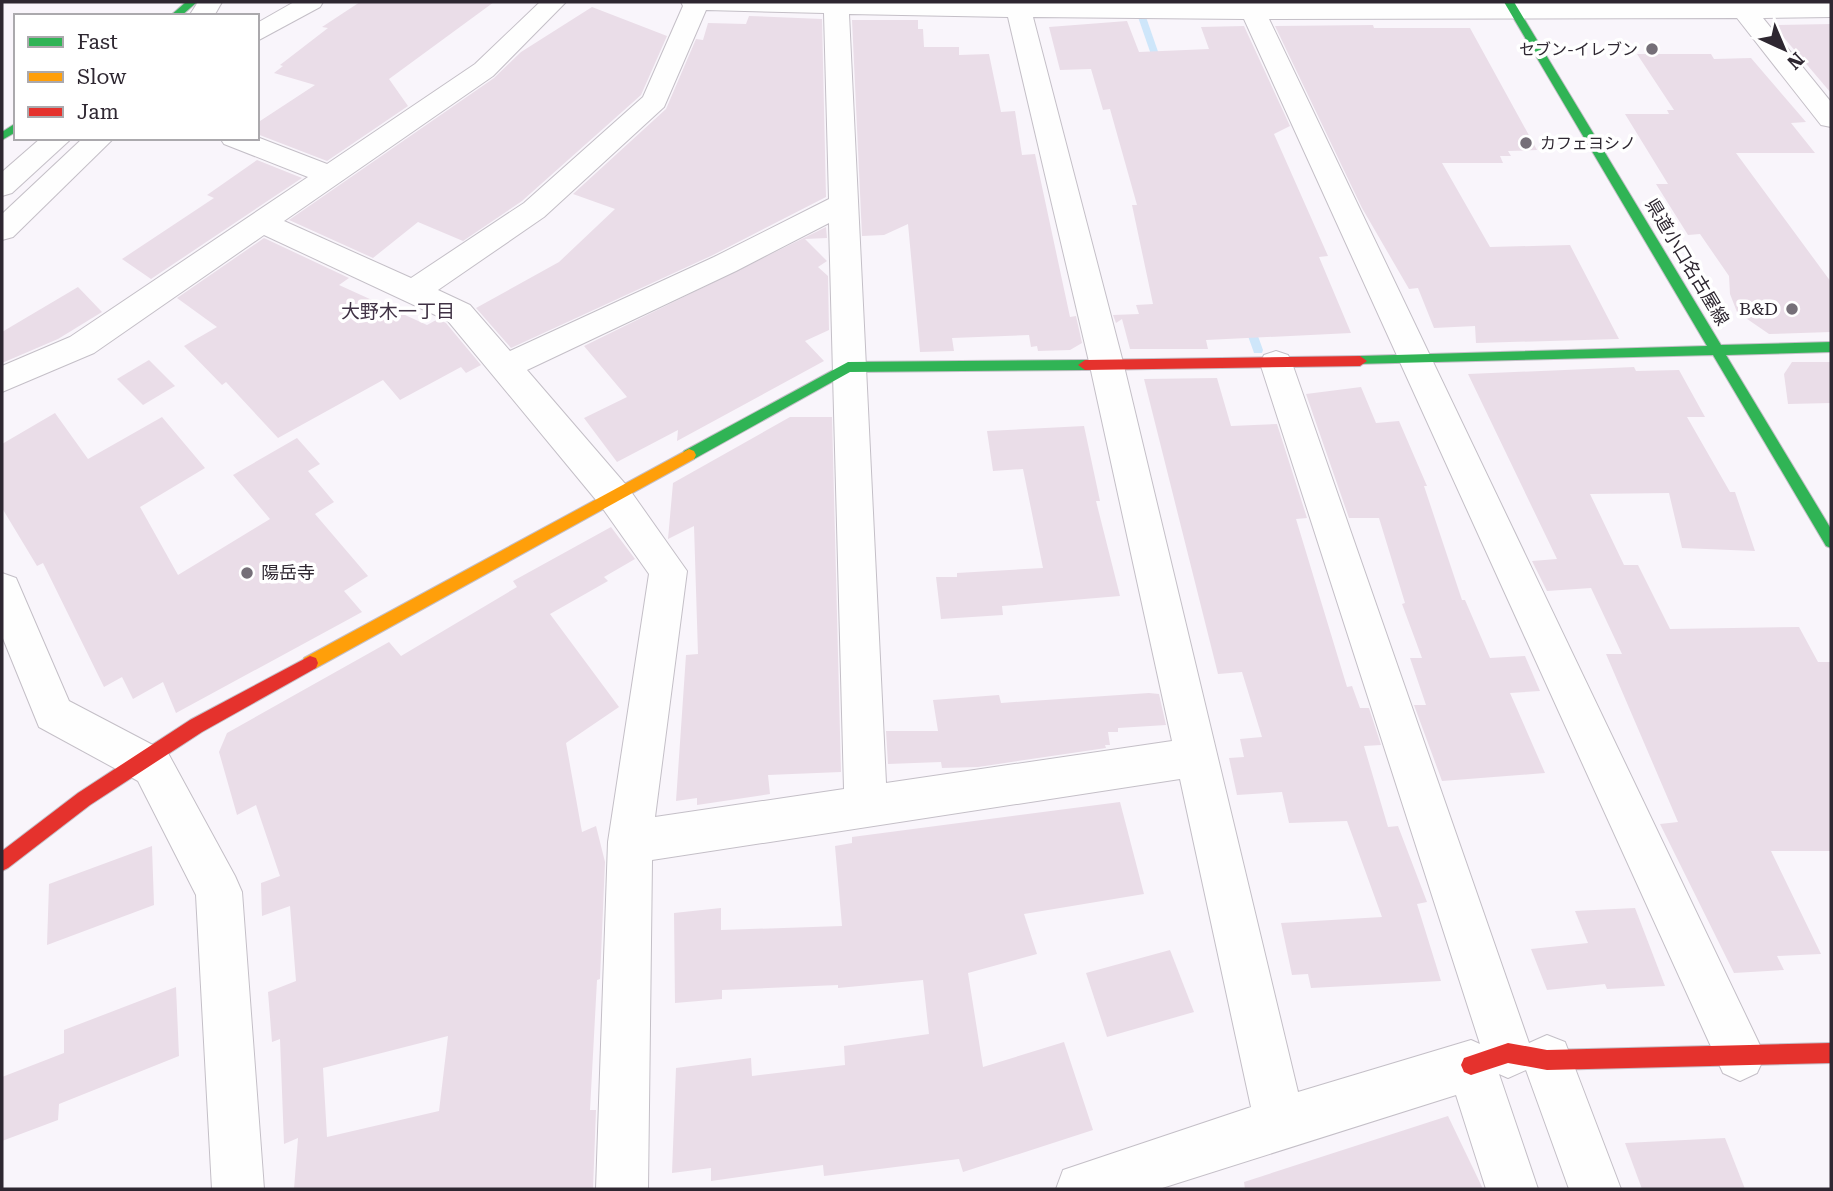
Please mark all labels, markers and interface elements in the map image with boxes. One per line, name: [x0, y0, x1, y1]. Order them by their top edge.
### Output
legend: [14, 14, 259, 140]
north arrow: [1749, 14, 1819, 84]
text: Fast: [77, 30, 118, 54]
place label: セブン-イレブン: [1519, 40, 1638, 59]
marker: セブン-イレブン: [1644, 41, 1660, 57]
text: N: [1782, 48, 1809, 74]
text: Slow: [77, 65, 127, 89]
text: Jam: [77, 100, 119, 124]
place label: カフェヨシノ: [1540, 134, 1636, 153]
marker: カフェヨシノ: [1518, 135, 1534, 151]
street label: 県道小口名古屋線: [1641, 195, 1734, 329]
place label: B&D: [1739, 298, 1778, 319]
district label: 大野木一丁目: [341, 300, 455, 323]
marker: B&D: [1784, 301, 1800, 317]
place label: 陽岳寺: [261, 562, 315, 583]
marker: 陽岳寺: [239, 565, 255, 581]

